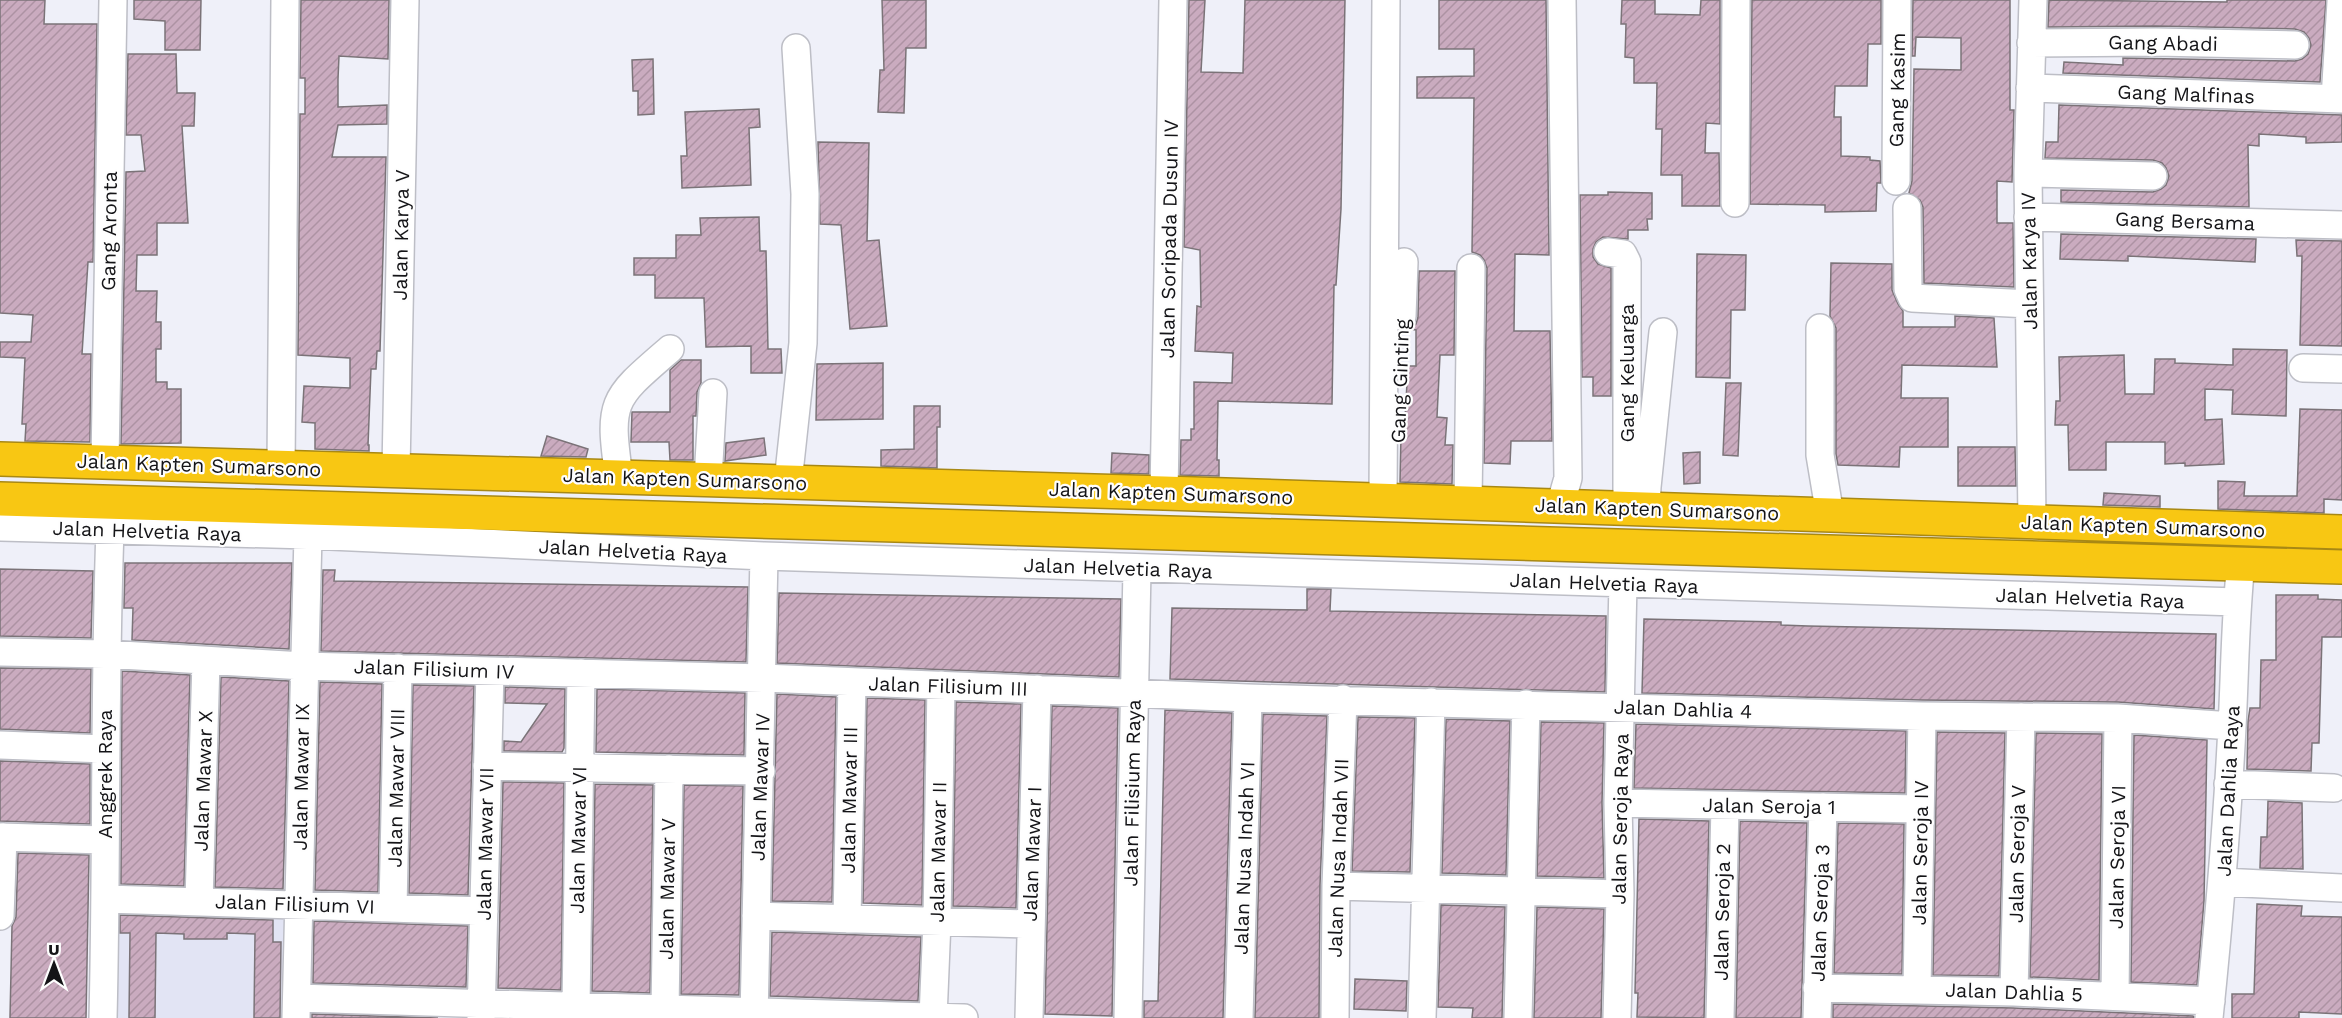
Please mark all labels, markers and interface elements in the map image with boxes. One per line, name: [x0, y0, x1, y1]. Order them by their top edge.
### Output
street label: Gang Abadi: [2108, 30, 2218, 56]
street label: Gang Kasim: [1884, 32, 1910, 148]
street label: Gang Malfinas: [2117, 80, 2255, 108]
street label: Jalan Soripada Dusun IV: [1155, 119, 1183, 359]
street label: Jalan Karya V: [388, 169, 414, 301]
street label: Gang Aronta: [96, 171, 122, 291]
street label: Jalan Karya IV: [2016, 192, 2042, 330]
street label: Gang Bersama: [2115, 207, 2255, 235]
street label: Gang Keluarga: [1615, 304, 1639, 442]
street label: Gang Ginting: [1386, 318, 1414, 444]
street label: Jalan Kapten Sumarsono: [76, 449, 322, 481]
street label: Jalan Kapten Sumarsono: [562, 463, 808, 495]
street label: Jalan Kapten Sumarsono: [1048, 477, 1294, 509]
street label: Jalan Kapten Sumarsono: [1534, 493, 1780, 525]
street label: Jalan Kapten Sumarsono: [2020, 510, 2266, 542]
street label: Jalan Helvetia Raya: [52, 516, 242, 546]
street label: Jalan Helvetia Raya: [538, 534, 728, 568]
street label: Jalan Helvetia Raya: [1023, 553, 1213, 583]
street label: Jalan Helvetia Raya: [1509, 568, 1699, 598]
street label: Jalan Helvetia Raya: [1995, 583, 2185, 613]
street label: Jalan Filisium IV: [353, 654, 515, 684]
street label: Jalan Filisium III: [868, 671, 1028, 701]
street label: Jalan Dahlia 4: [1613, 695, 1753, 723]
street label: Jalan Filisium Raya: [1118, 699, 1146, 887]
street label: Jalan Mawar IX: [288, 703, 314, 851]
street label: Jalan Dahlia Raya: [2212, 705, 2244, 877]
street label: Jalan Mawar VIII: [383, 708, 409, 868]
street label: Anggrek Raya: [93, 709, 117, 839]
street label: Jalan Mawar X: [189, 710, 217, 852]
street label: Jalan Mawar IV: [745, 712, 775, 861]
street label: Jalan Mawar III: [836, 726, 862, 874]
street label: Jalan Seroja Raya: [1607, 733, 1633, 905]
street label: Jalan Nusa Indah VII: [1323, 758, 1353, 958]
street label: Jalan Nusa Indah VI: [1229, 761, 1259, 955]
street label: Jalan Mawar VI: [565, 766, 591, 914]
street label: Jalan Mawar VII: [472, 767, 498, 921]
street label: Jalan Seroja IV: [1907, 780, 1933, 926]
street label: Jalan Mawar II: [925, 781, 951, 923]
street label: Jalan Seroja V: [2004, 785, 2030, 923]
street label: Jalan Seroja VI: [2104, 785, 2130, 929]
street label: Jalan Mawar I: [1018, 786, 1046, 922]
street label: Jalan Seroja 1: [1702, 793, 1836, 819]
street label: Jalan Mawar V: [654, 818, 680, 960]
street label: Jalan Seroja 2: [1709, 843, 1735, 981]
street label: Jalan Seroja 3: [1806, 844, 1834, 982]
street label: Jalan Filisium VI: [215, 889, 375, 919]
north arrow: [24, 934, 84, 994]
text: U: [48, 940, 60, 959]
street label: Jalan Dahlia 5: [1945, 978, 2083, 1006]

